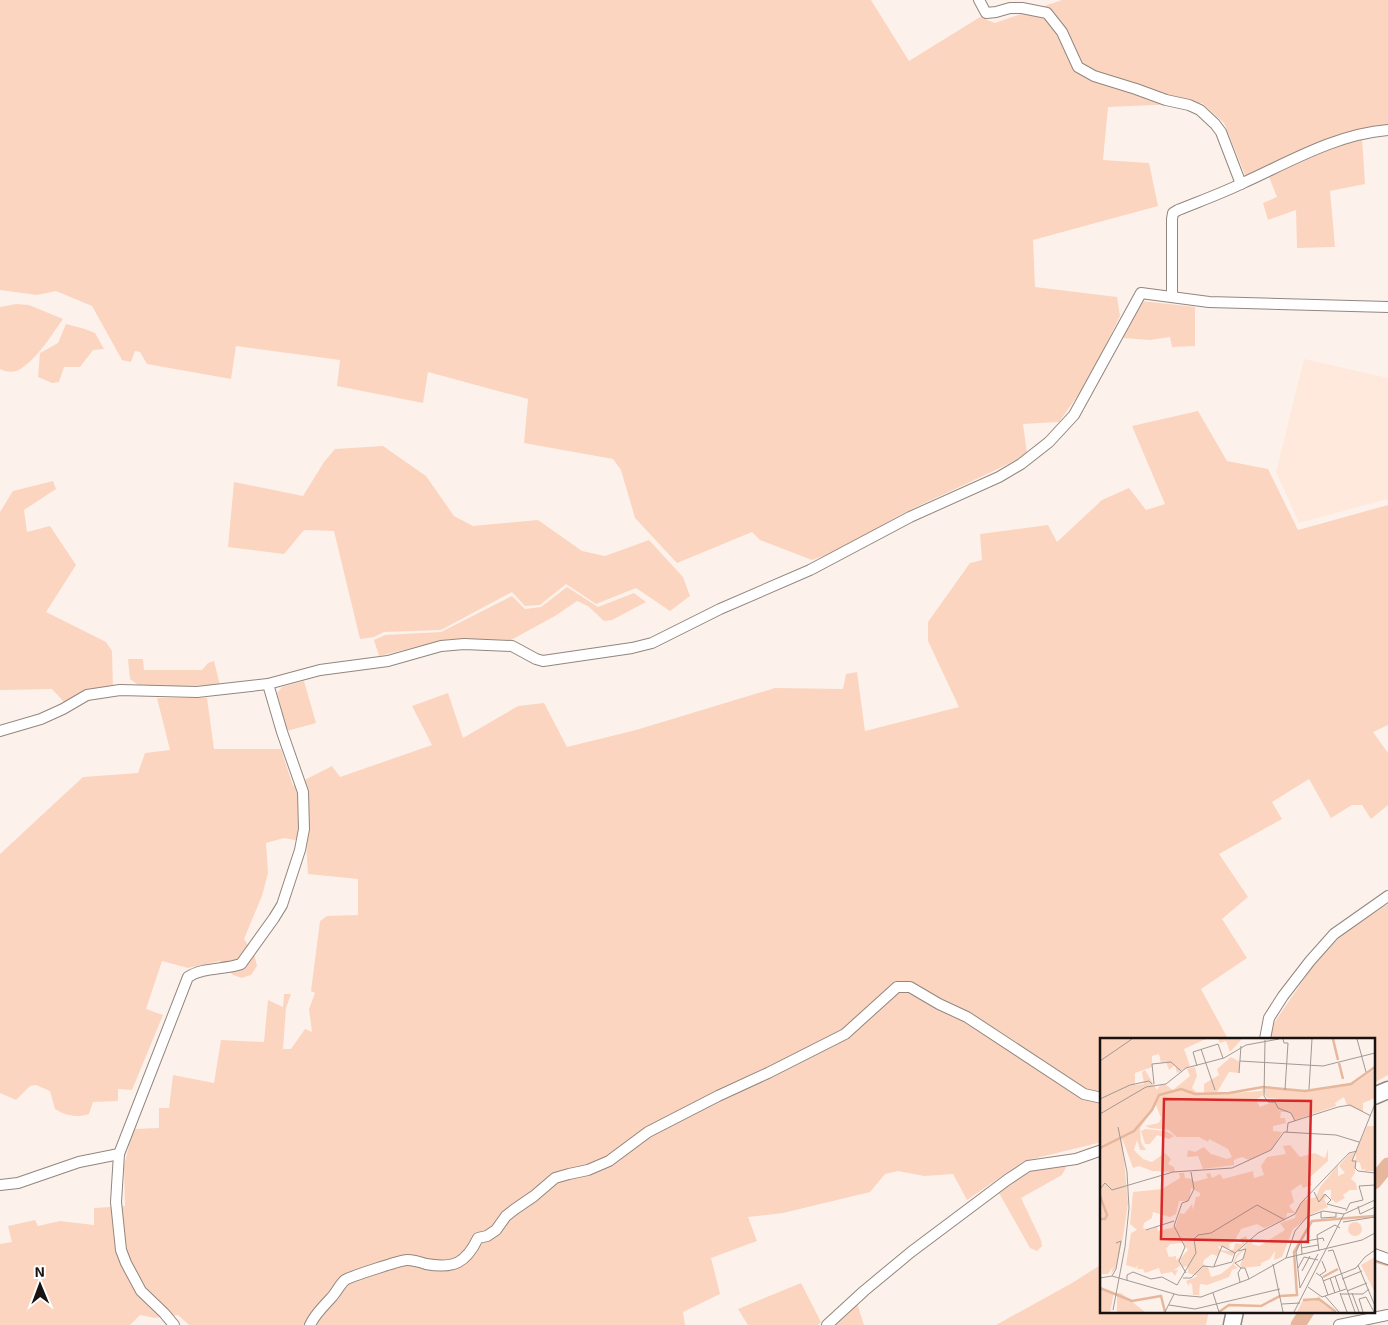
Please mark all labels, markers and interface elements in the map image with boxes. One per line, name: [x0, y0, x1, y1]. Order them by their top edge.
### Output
inset map: [1100, 1038, 1376, 1312]
north arrow: [15, 1260, 65, 1310]
text: N: [35, 1263, 45, 1280]

